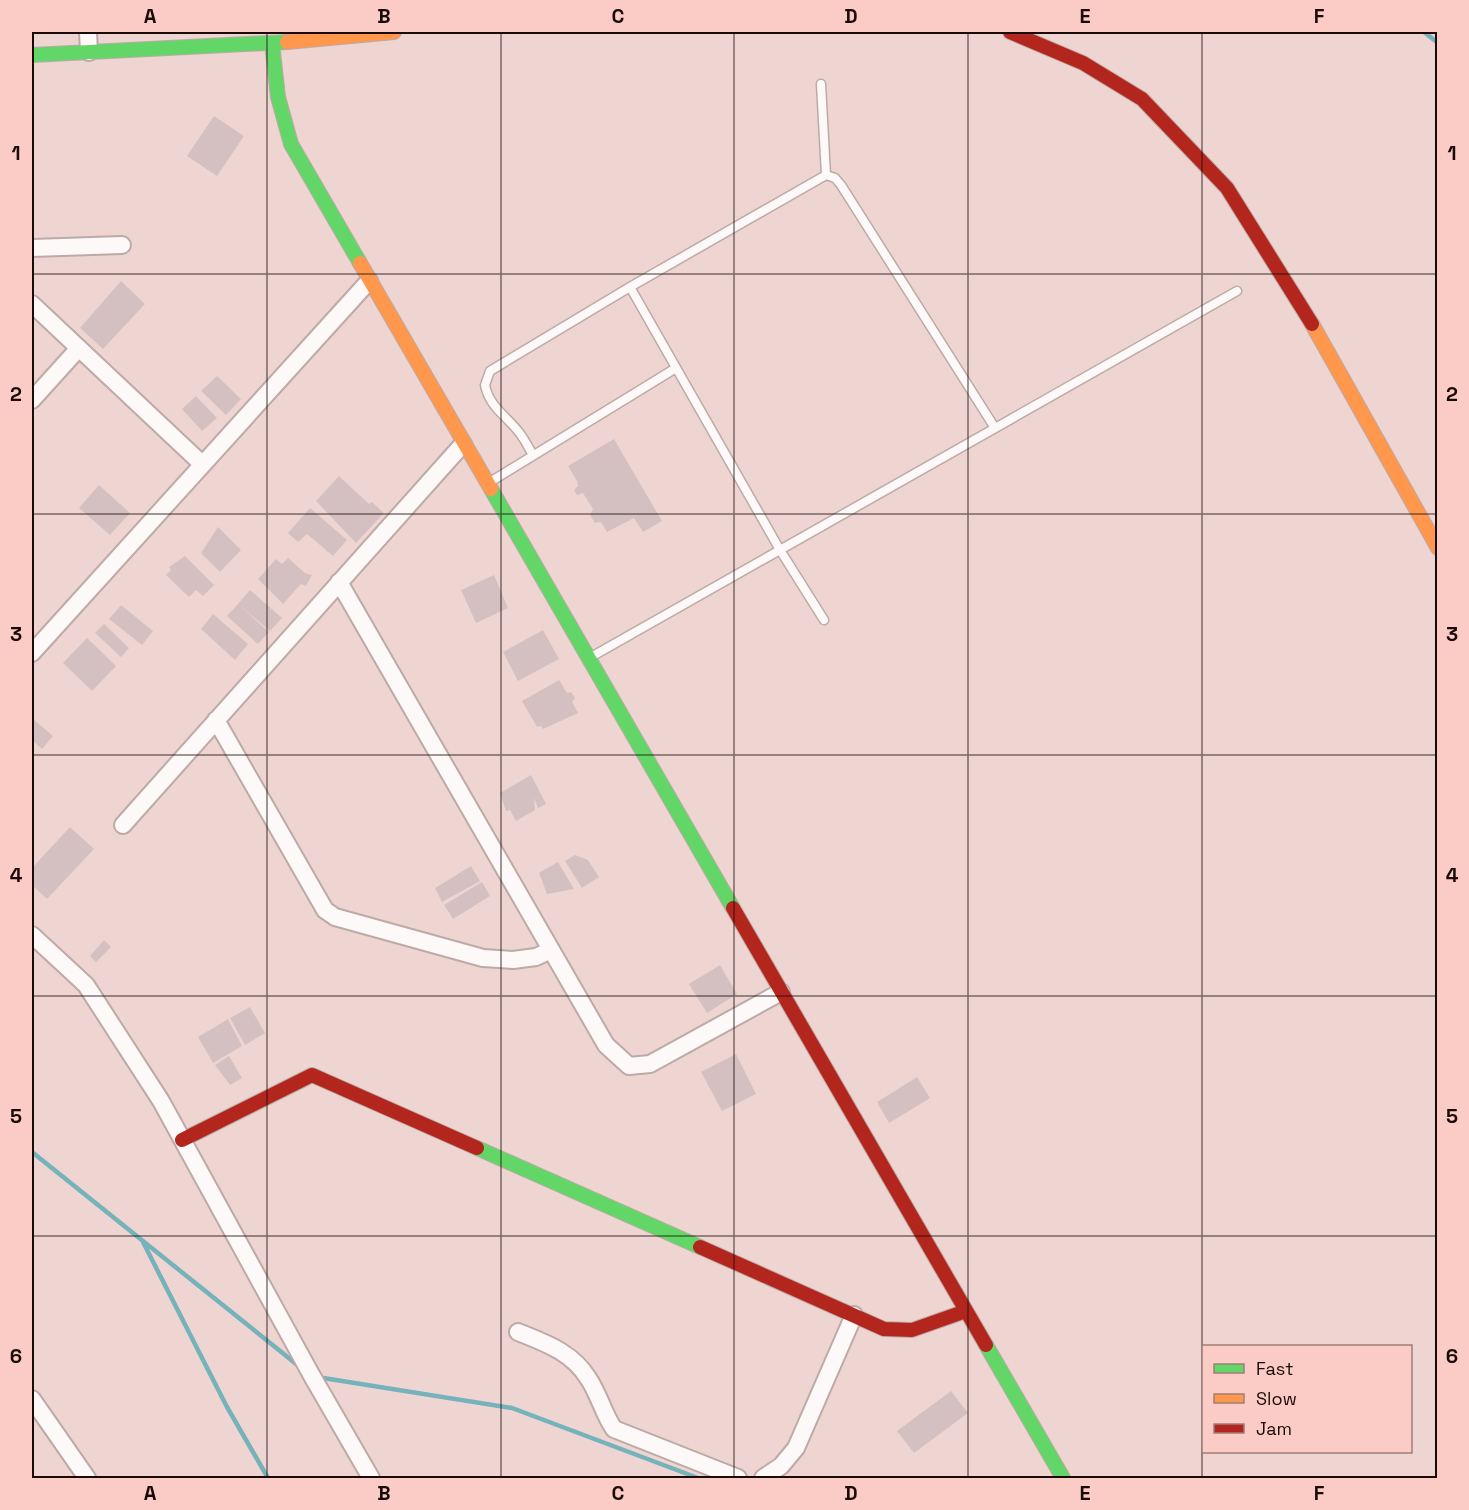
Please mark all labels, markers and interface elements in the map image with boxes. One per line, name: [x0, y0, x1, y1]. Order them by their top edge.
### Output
text: A: [144, 3, 157, 29]
text: B: [377, 3, 391, 29]
text: C: [612, 3, 625, 29]
text: D: [844, 3, 858, 29]
text: E: [1079, 3, 1091, 29]
text: F: [1314, 3, 1325, 29]
text: 1: [11, 140, 21, 166]
text: 1: [1447, 140, 1457, 166]
text: 2: [10, 381, 22, 407]
text: 2: [1446, 381, 1458, 407]
text: 3: [10, 621, 22, 647]
text: 3: [1446, 621, 1458, 647]
text: 4: [10, 862, 23, 888]
text: 4: [1446, 862, 1459, 888]
text: 5: [10, 1103, 22, 1129]
text: 5: [1446, 1103, 1458, 1129]
text: 6: [10, 1343, 22, 1369]
text: 6: [1446, 1343, 1458, 1369]
legend: [1202, 1345, 1412, 1453]
text: Fast: [1256, 1357, 1293, 1380]
text: Slow: [1256, 1387, 1297, 1410]
text: Jam: [1256, 1417, 1292, 1440]
text: A: [144, 1480, 157, 1506]
text: B: [377, 1480, 391, 1506]
text: C: [612, 1480, 625, 1506]
text: D: [844, 1480, 858, 1506]
text: E: [1079, 1480, 1091, 1506]
text: F: [1314, 1480, 1325, 1506]

